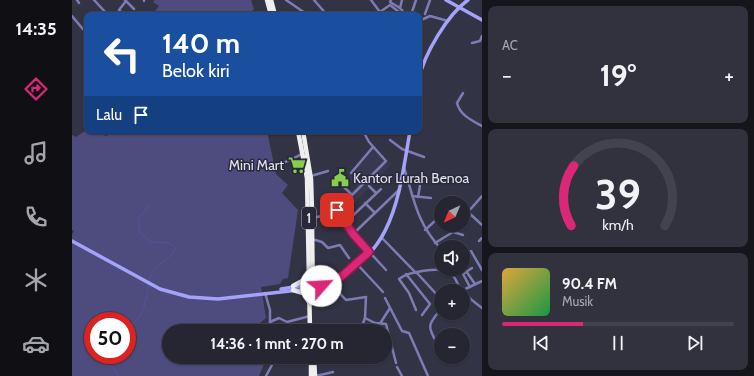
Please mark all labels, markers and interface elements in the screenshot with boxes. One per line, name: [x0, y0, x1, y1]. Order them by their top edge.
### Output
text: 14:35: [15, 18, 57, 40]
text: 140 m: [162, 26, 240, 60]
icon: left: [96, 28, 148, 80]
text: AC: [502, 37, 518, 53]
text: 19°: [600, 57, 636, 94]
text: Belok kiri: [162, 60, 230, 82]
text: −: [502, 62, 512, 89]
text: +: [724, 62, 734, 89]
icon: directions: [22, 75, 50, 103]
icon: arrive: [130, 104, 152, 126]
text: Lalu: [96, 106, 122, 124]
icon: music: [22, 139, 50, 167]
supermarket icon: Mini Mart: [287, 155, 307, 175]
place label: Mini Mart: [229, 156, 284, 174]
public building icon: Kantor Lurah Benoa: [330, 168, 350, 188]
place label: Kantor Lurah Benoa: [353, 169, 469, 187]
text: 39: [595, 169, 641, 219]
pin: [320, 193, 354, 227]
north arrow: [434, 196, 470, 232]
map controls: [434, 196, 470, 364]
icon: arrive: [326, 199, 348, 221]
icon: phone: [22, 203, 50, 231]
road number: 1: [302, 207, 316, 229]
text: km/h: [602, 216, 634, 234]
button: sound: [434, 240, 470, 276]
position arrow: [300, 265, 342, 307]
icon: climate: [22, 266, 50, 294]
text: 90.4 FM: [562, 275, 617, 293]
button: +: [434, 284, 470, 320]
text: Musik: [562, 293, 593, 309]
speed limit sign: 50: [84, 312, 136, 364]
button: −: [434, 328, 470, 364]
icon: car: [22, 330, 50, 358]
icon: previous: [530, 332, 552, 354]
icon: pause: [607, 332, 629, 354]
icon: next: [684, 332, 706, 354]
text: 14:36 · 1 mnt · 270 m: [211, 335, 343, 353]

